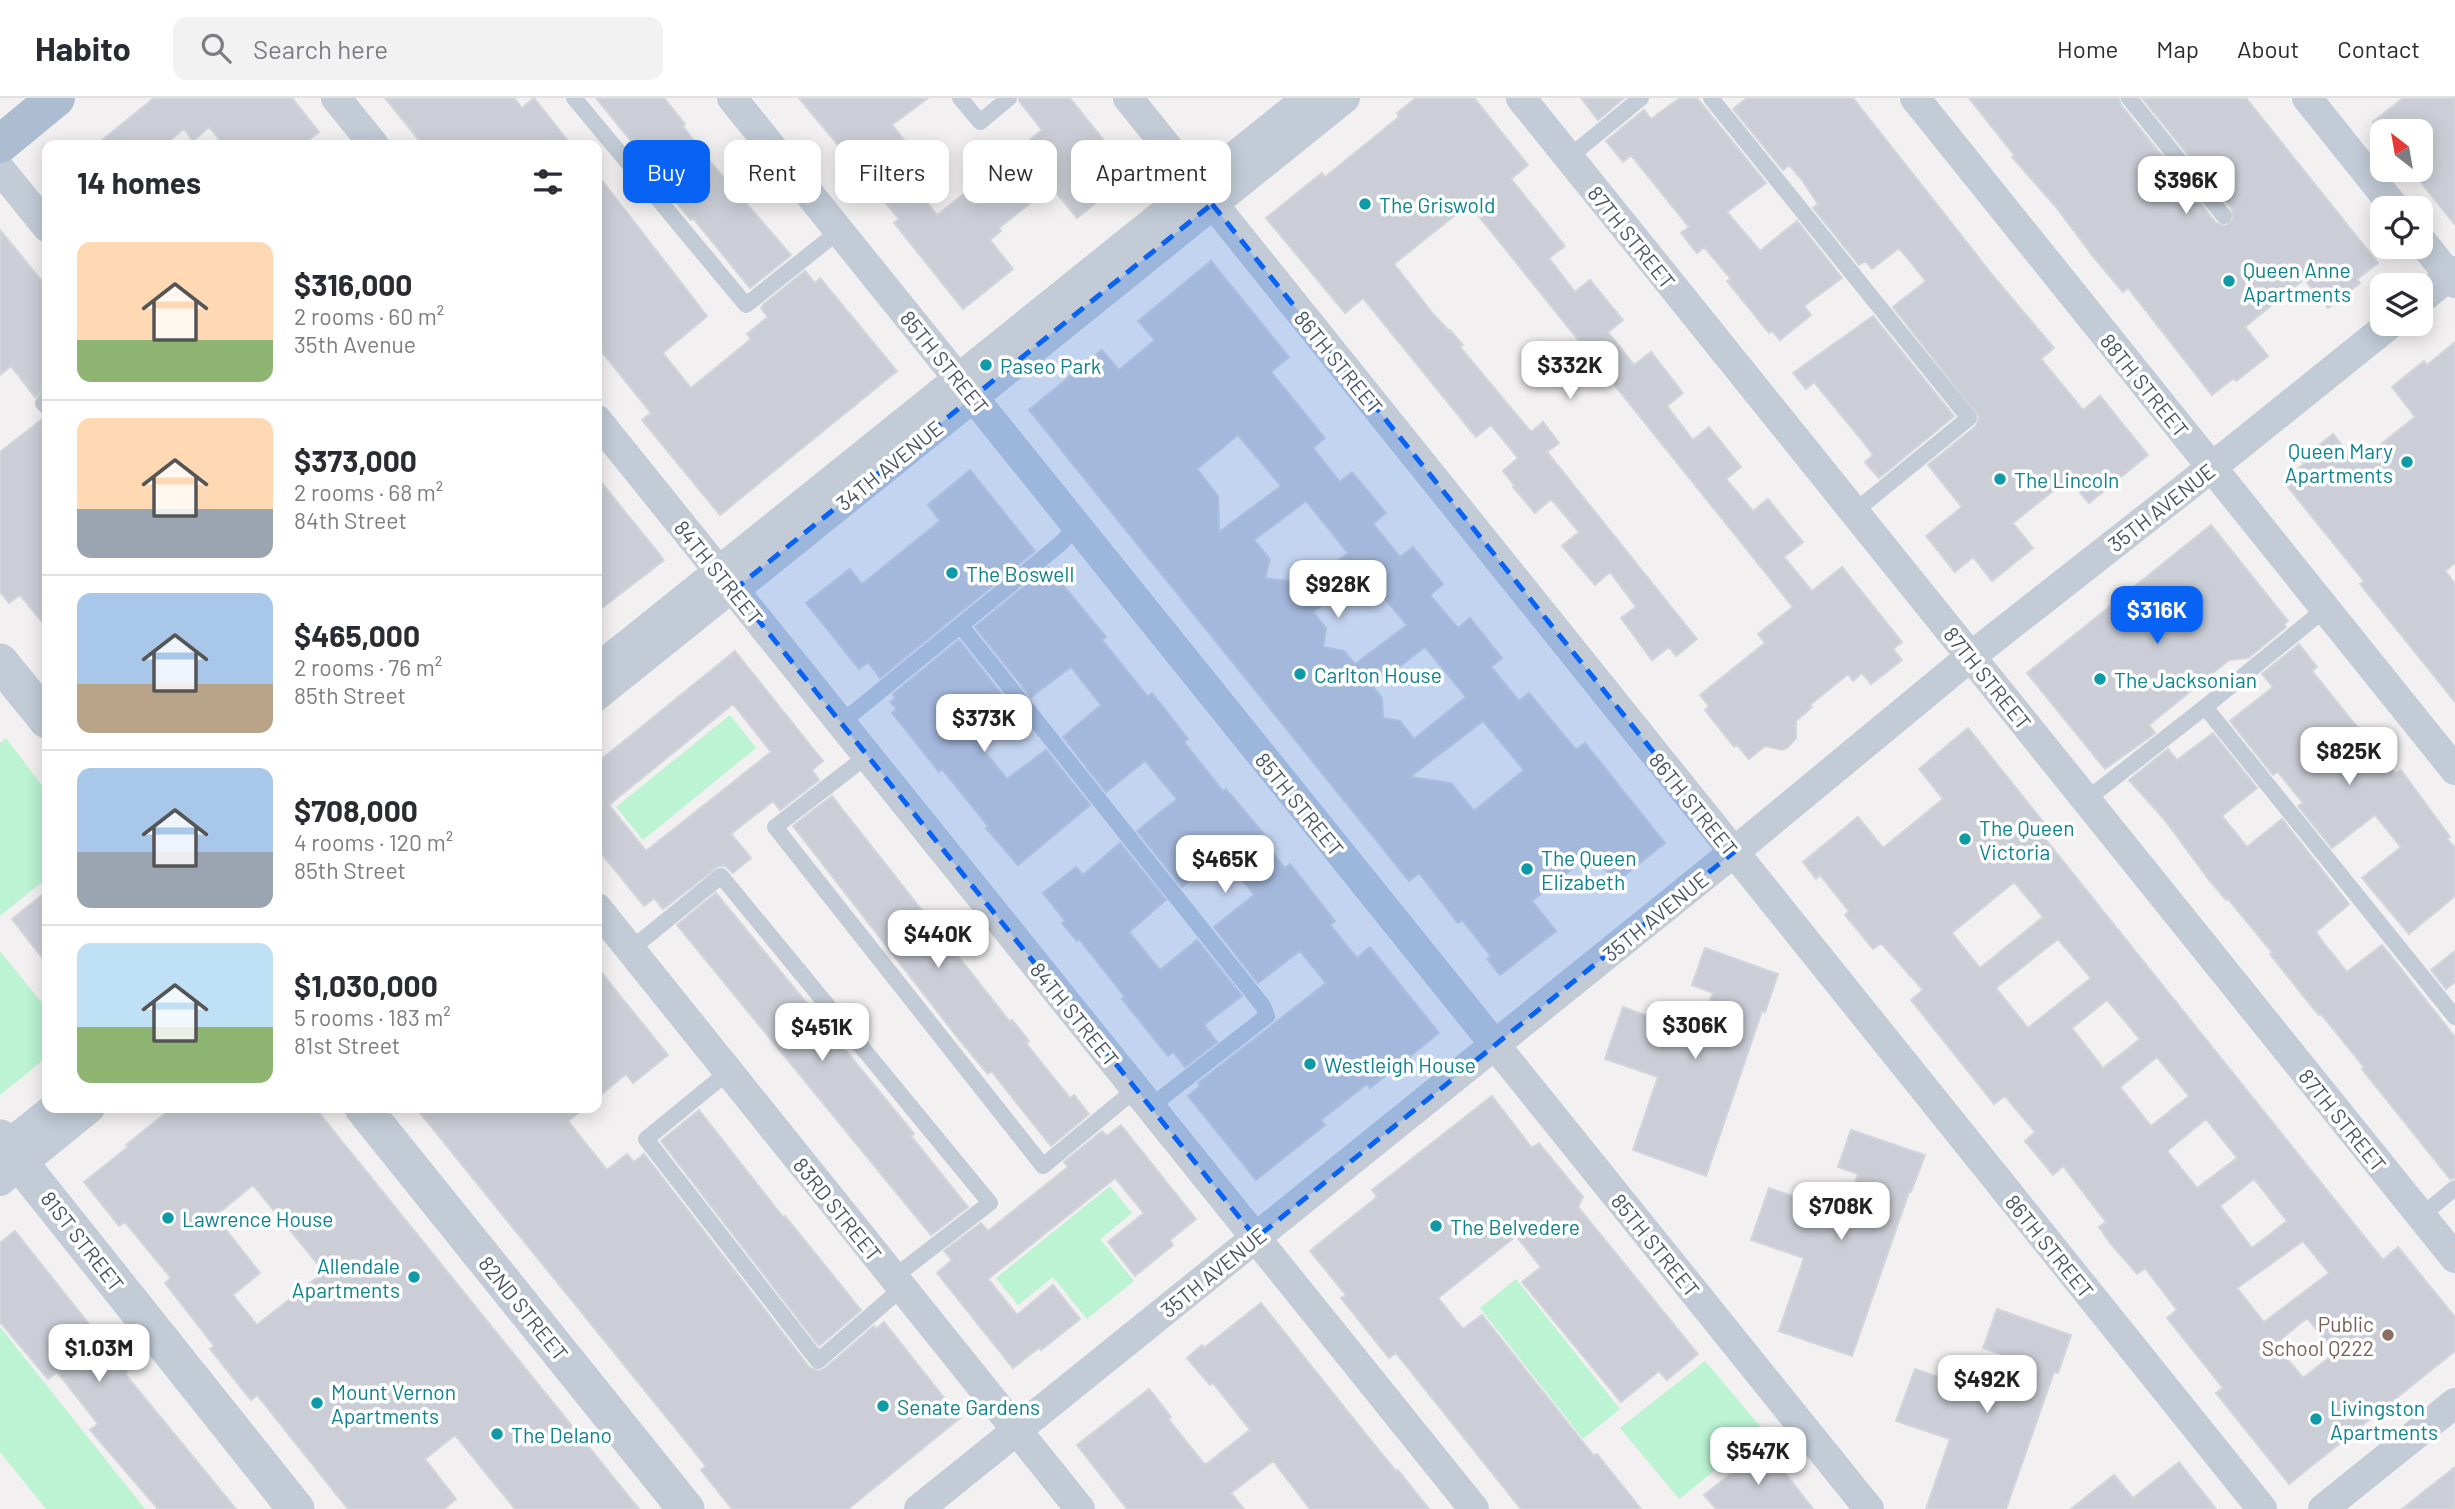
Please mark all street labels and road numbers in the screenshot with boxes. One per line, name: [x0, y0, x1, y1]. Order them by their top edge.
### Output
street label: 87TH STREET: [1583, 181, 1681, 293]
street label: 85TH STREET: [896, 305, 994, 419]
street label: 86TH STREET: [1290, 305, 1388, 419]
street label: 88TH STREET: [2096, 328, 2194, 442]
street label: 34TH AVENUE: [831, 415, 947, 515]
street label: 35TH AVENUE: [2103, 458, 2219, 556]
street label: 84TH STREET: [670, 515, 769, 629]
street label: 87TH STREET: [1939, 622, 2037, 734]
street label: 85TH STREET: [1251, 747, 1349, 861]
street label: 86TH STREET: [1645, 747, 1743, 861]
street label: 35TH AVENUE: [1597, 866, 1713, 966]
street label: 84TH STREET: [1026, 957, 1125, 1071]
street label: 87TH STREET: [2294, 1064, 2392, 1176]
street label: 83RD STREET: [789, 1152, 887, 1266]
street label: 81ST STREET: [36, 1186, 130, 1296]
street label: 85TH STREET: [1607, 1188, 1705, 1302]
street label: 86TH STREET: [2001, 1189, 2099, 1303]
street label: 35TH AVENUE: [1155, 1222, 1271, 1322]
street label: 82ND STREET: [474, 1251, 574, 1365]

